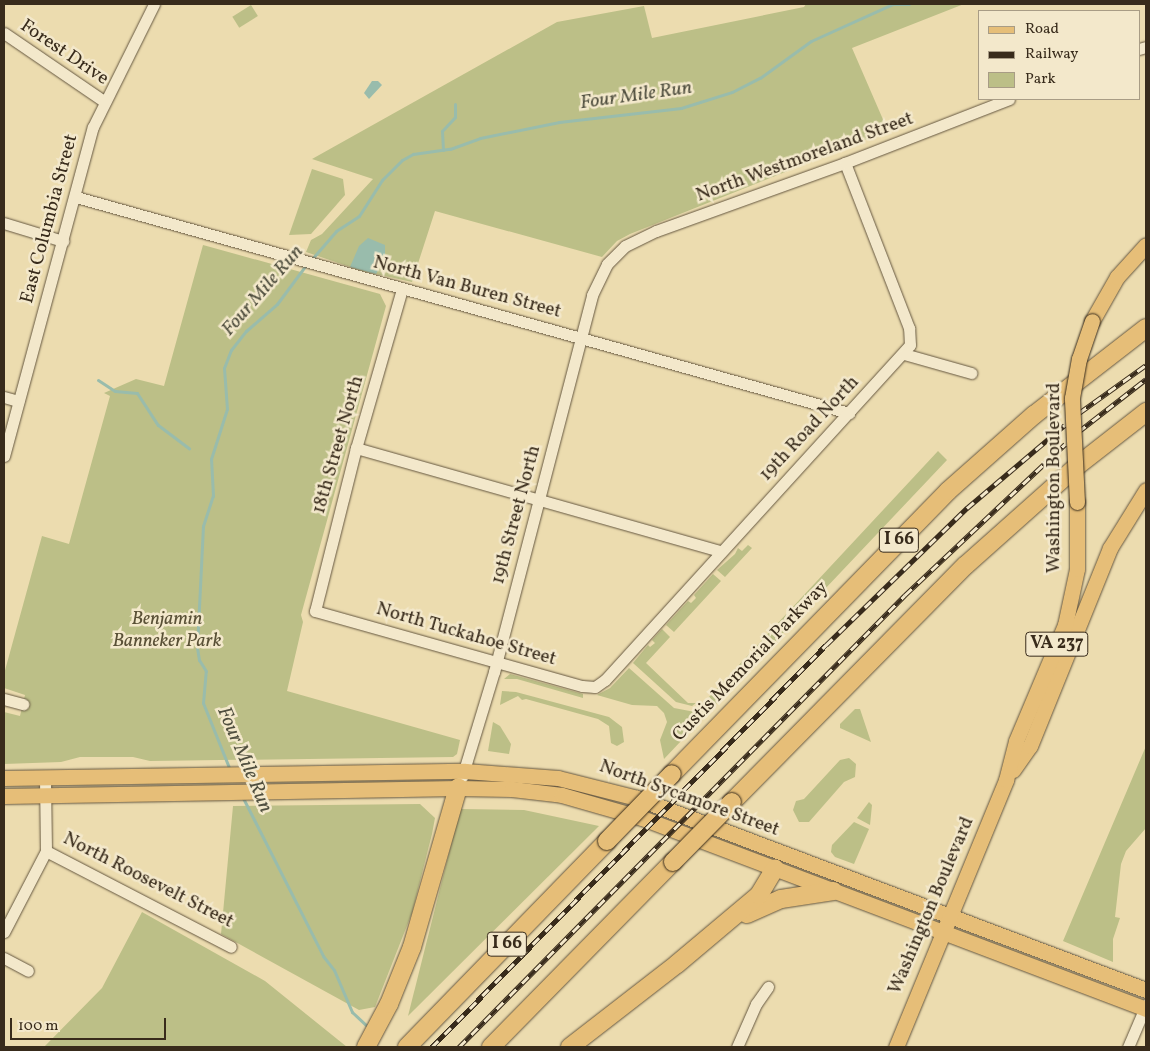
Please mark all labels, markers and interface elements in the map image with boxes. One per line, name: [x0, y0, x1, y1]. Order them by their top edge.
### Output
legend: [978, 10, 1140, 100]
street label: Forest Drive: [15, 15, 113, 91]
text: Road: [1025, 19, 1059, 40]
text: Railway: [1025, 44, 1078, 65]
text: Park: [1025, 69, 1056, 90]
water label: Four Mile Run: [578, 76, 694, 116]
street label: North Westmoreland Street: [693, 108, 917, 208]
street label: East Columbia Street: [16, 132, 84, 306]
water label: Four Mile Run: [217, 241, 309, 341]
street label: North Van Buren Street: [370, 252, 564, 324]
street label: 19th Road North: [755, 372, 865, 486]
street label: 18th Street North: [308, 373, 370, 517]
street label: Washington Boulevard: [1044, 383, 1066, 573]
street label: 19th Street North: [488, 443, 546, 587]
road number: I 66: [878, 524, 920, 556]
street label: Custis Memorial Parkway: [668, 577, 834, 747]
street label: North Tuckahoe Street: [373, 598, 559, 672]
park label: Benjamin Banneker Park: [113, 609, 221, 653]
road number: VA 237: [1024, 629, 1090, 660]
water label: Four Mile Run: [211, 703, 277, 817]
street label: North Sycamore Street: [596, 756, 782, 842]
street label: Washington Boulevard: [884, 814, 980, 998]
street label: North Roosevelt Street: [59, 828, 237, 934]
road number: I 66: [486, 929, 528, 960]
scale bar: [12, 1008, 169, 1040]
text: 100 m: [18, 1016, 58, 1037]

